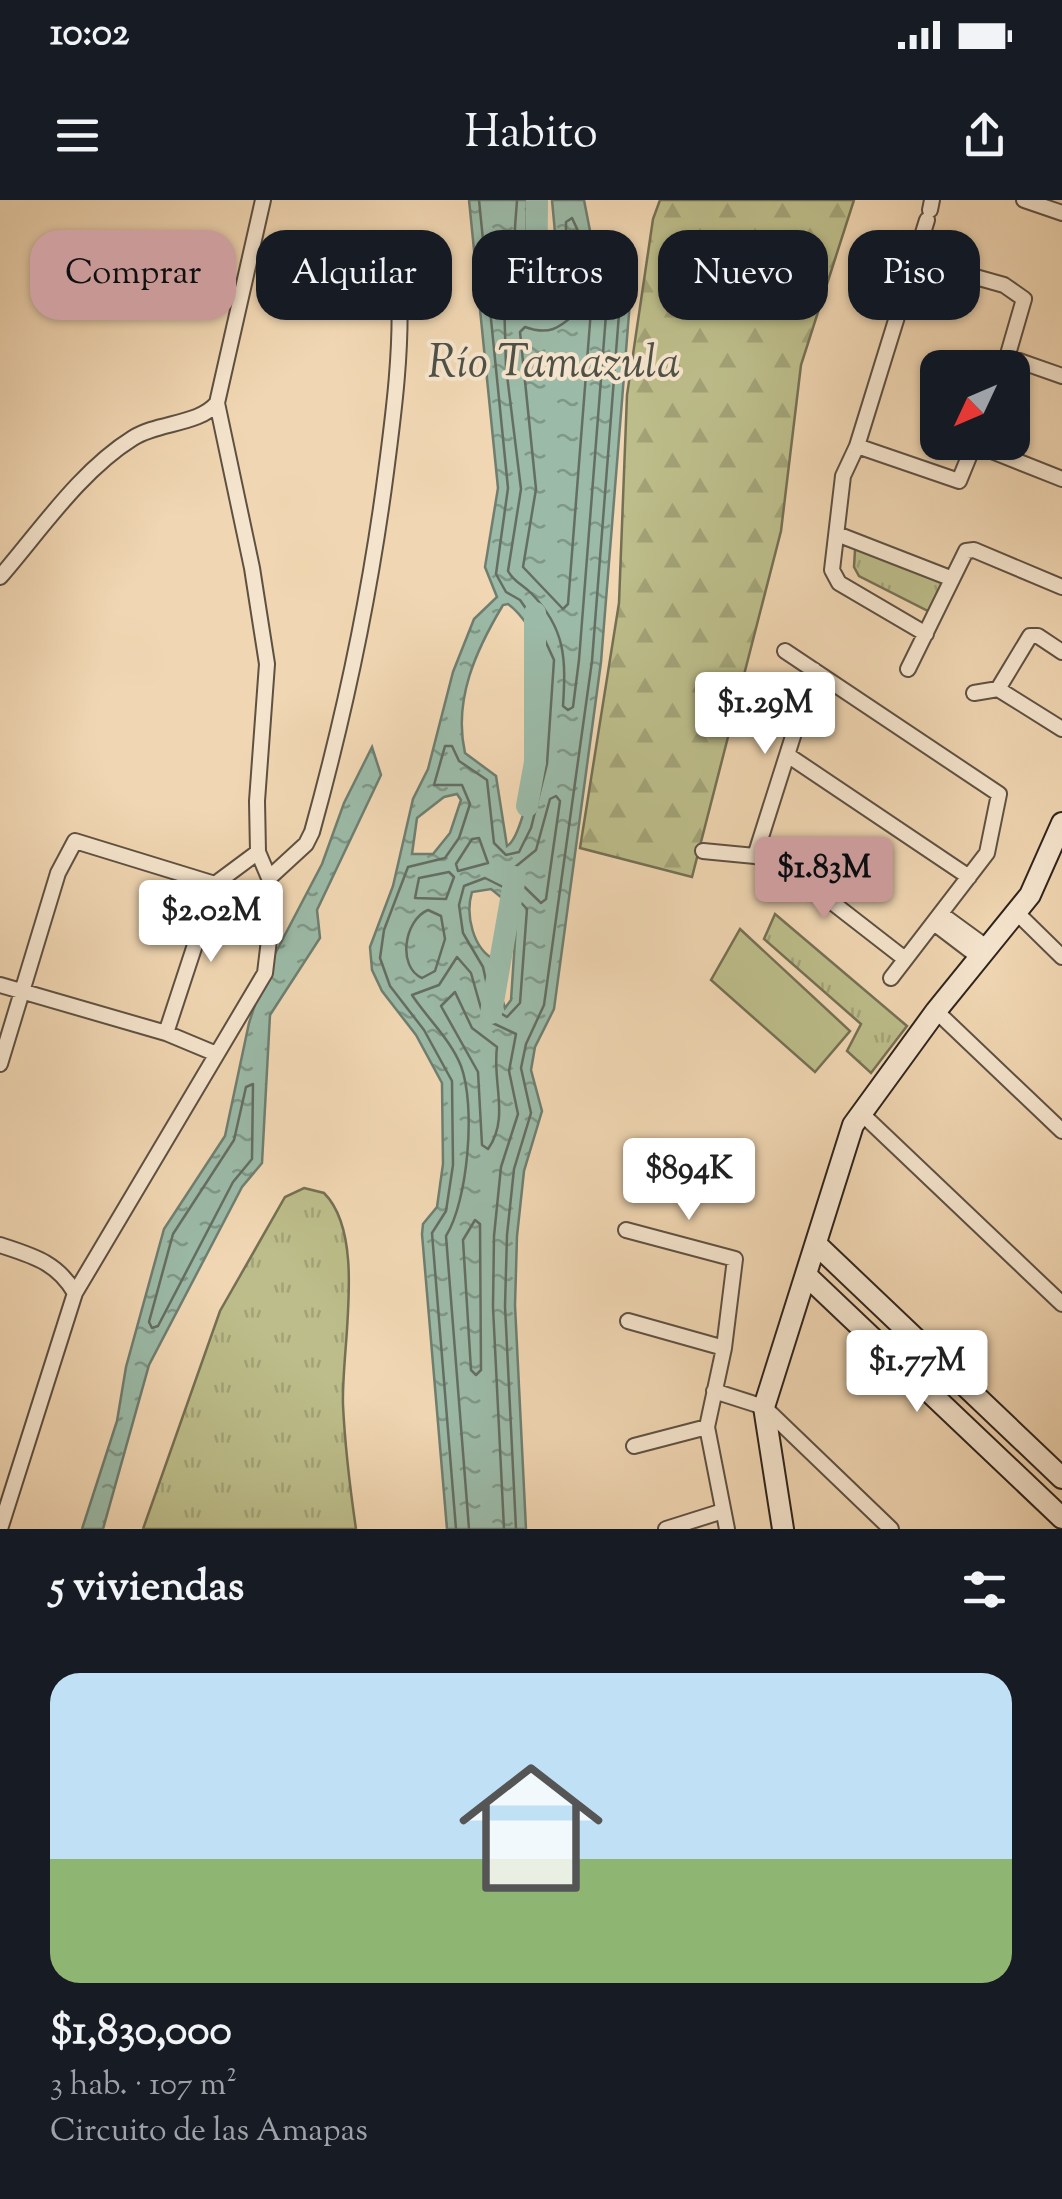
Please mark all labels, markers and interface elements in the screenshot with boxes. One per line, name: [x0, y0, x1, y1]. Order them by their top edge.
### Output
text: 10:02: [50, 8, 129, 62]
text: Habito: [464, 103, 598, 168]
icon: menu: [50, 108, 105, 163]
icon: share: [957, 108, 1012, 163]
chip: Comprar: [30, 230, 236, 320]
chip: Alquilar: [256, 230, 452, 320]
chip: Filtros: [472, 230, 638, 320]
chip: Nuevo: [658, 230, 828, 320]
chip: Piso: [848, 230, 980, 320]
water label: Río Tamazula: [428, 333, 680, 398]
north arrow: [920, 350, 1030, 460]
map controls: [920, 350, 1030, 460]
pin: $1.29M: [684, 672, 846, 757]
text: $1.29M: [717, 681, 813, 727]
pin: $1.83M: [743, 837, 905, 922]
text: $1.83M: [777, 846, 871, 892]
pin: $2.02M: [130, 880, 292, 965]
text: $2.02M: [161, 889, 261, 935]
pin: $894K: [619, 1138, 759, 1223]
text: $894K: [645, 1147, 733, 1193]
pin: $1.77M: [836, 1330, 998, 1415]
text: $1.77M: [869, 1339, 966, 1385]
text: 5 viviendas: [50, 1559, 244, 1619]
icon: filters: [957, 1562, 1012, 1617]
icon: home: [441, 1738, 621, 1918]
text: $1,830,000: [50, 2003, 232, 2063]
text: 3 hab. · 107 m²: [50, 2063, 237, 2109]
text: Circuito de las Amapas: [50, 2109, 368, 2155]

